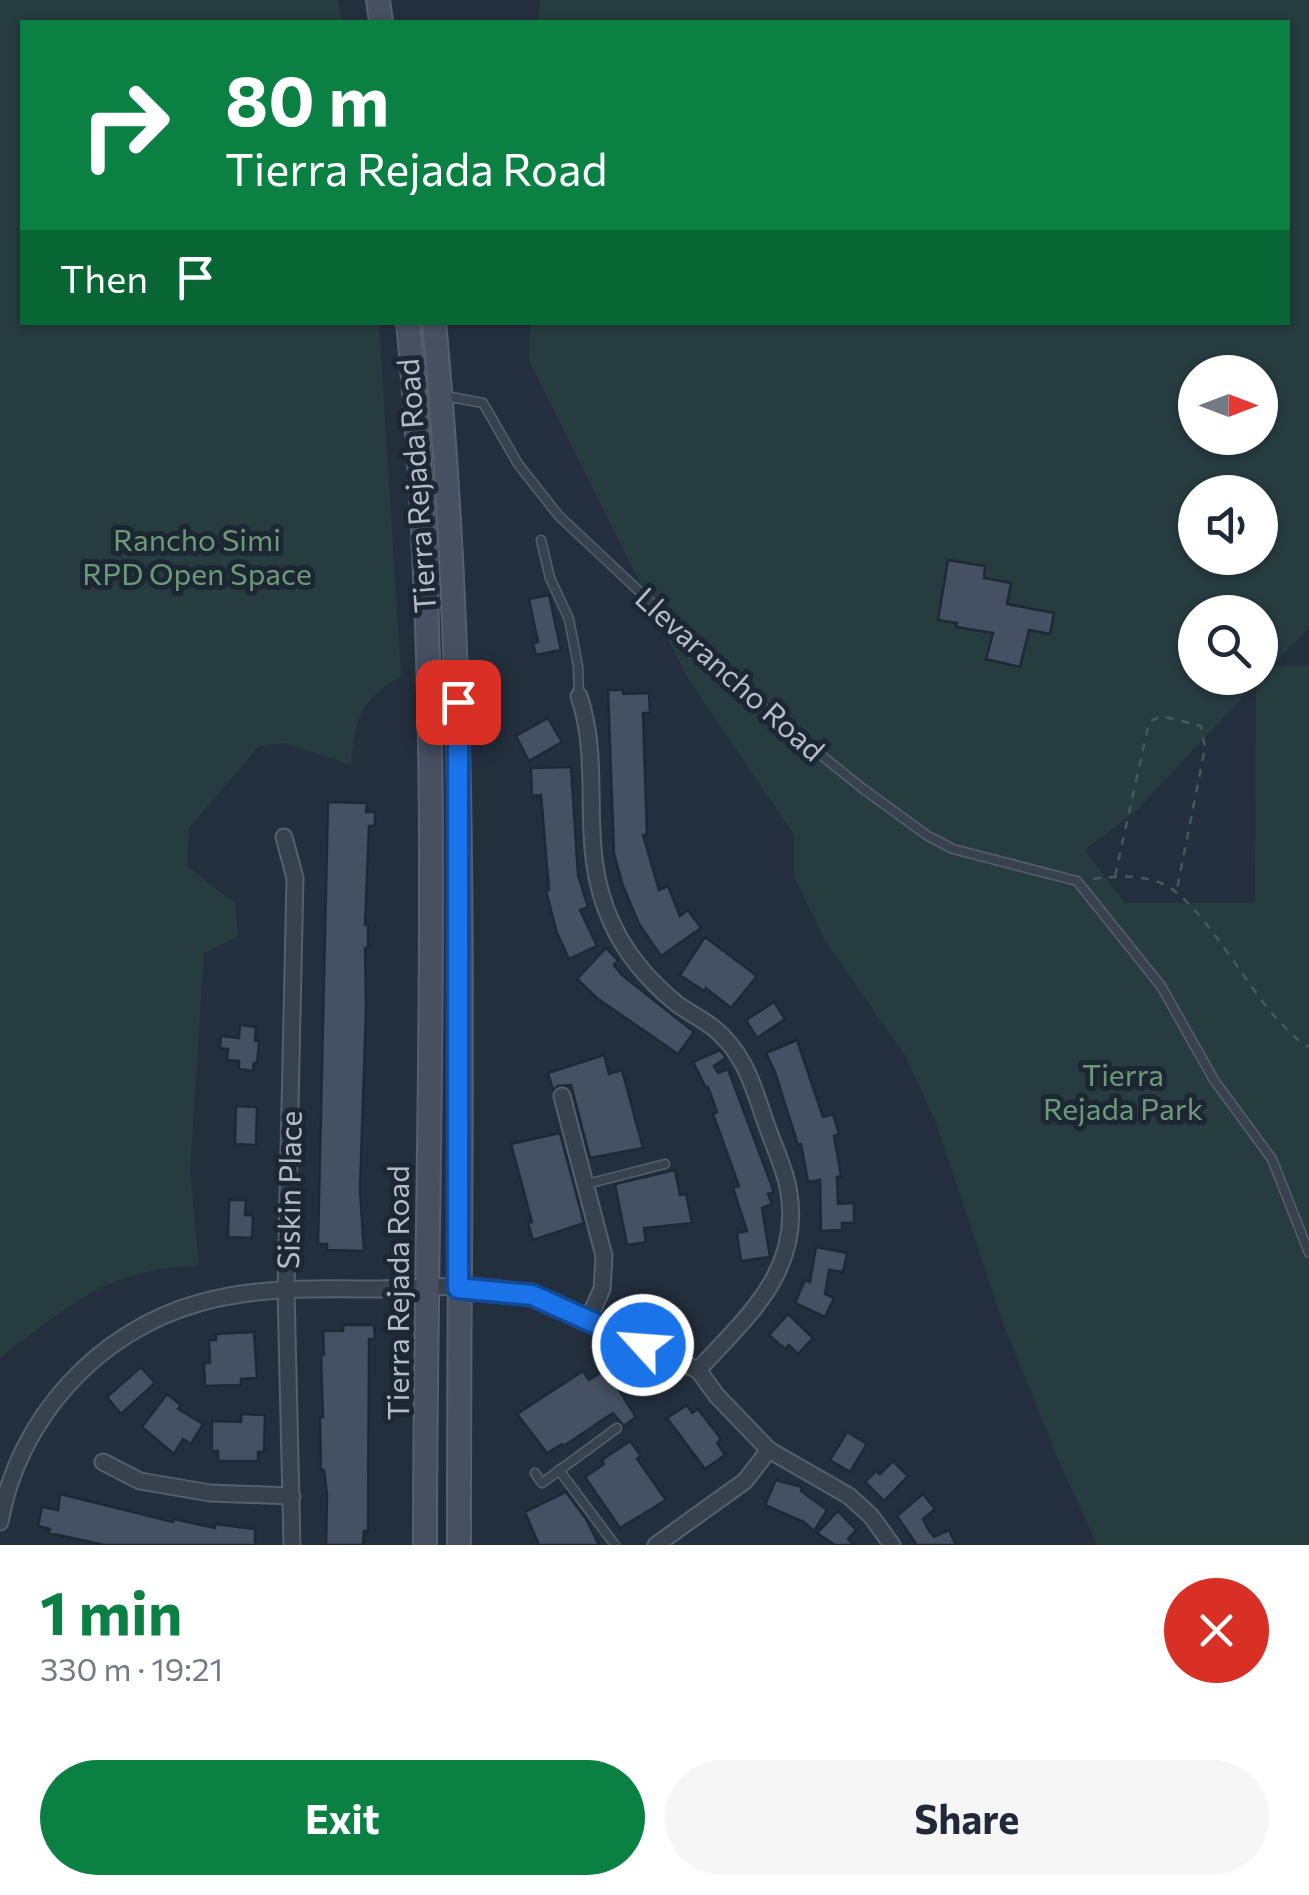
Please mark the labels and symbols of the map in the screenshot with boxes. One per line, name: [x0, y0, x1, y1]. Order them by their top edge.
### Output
north arrow: [1178, 355, 1278, 455]
street label: Tierra Rejada Road: [388, 358, 442, 614]
park label: Rancho Simi RPD Open Space: [82, 520, 312, 591]
street label: Llevarancho Road: [629, 579, 833, 767]
pin: [416, 660, 501, 745]
park label: Tierra Rejada Park: [1043, 1055, 1203, 1126]
street label: Siskin Place: [268, 1110, 308, 1270]
street label: Tierra Rejada Road: [378, 1166, 415, 1420]
position arrow: [591, 1293, 695, 1397]

